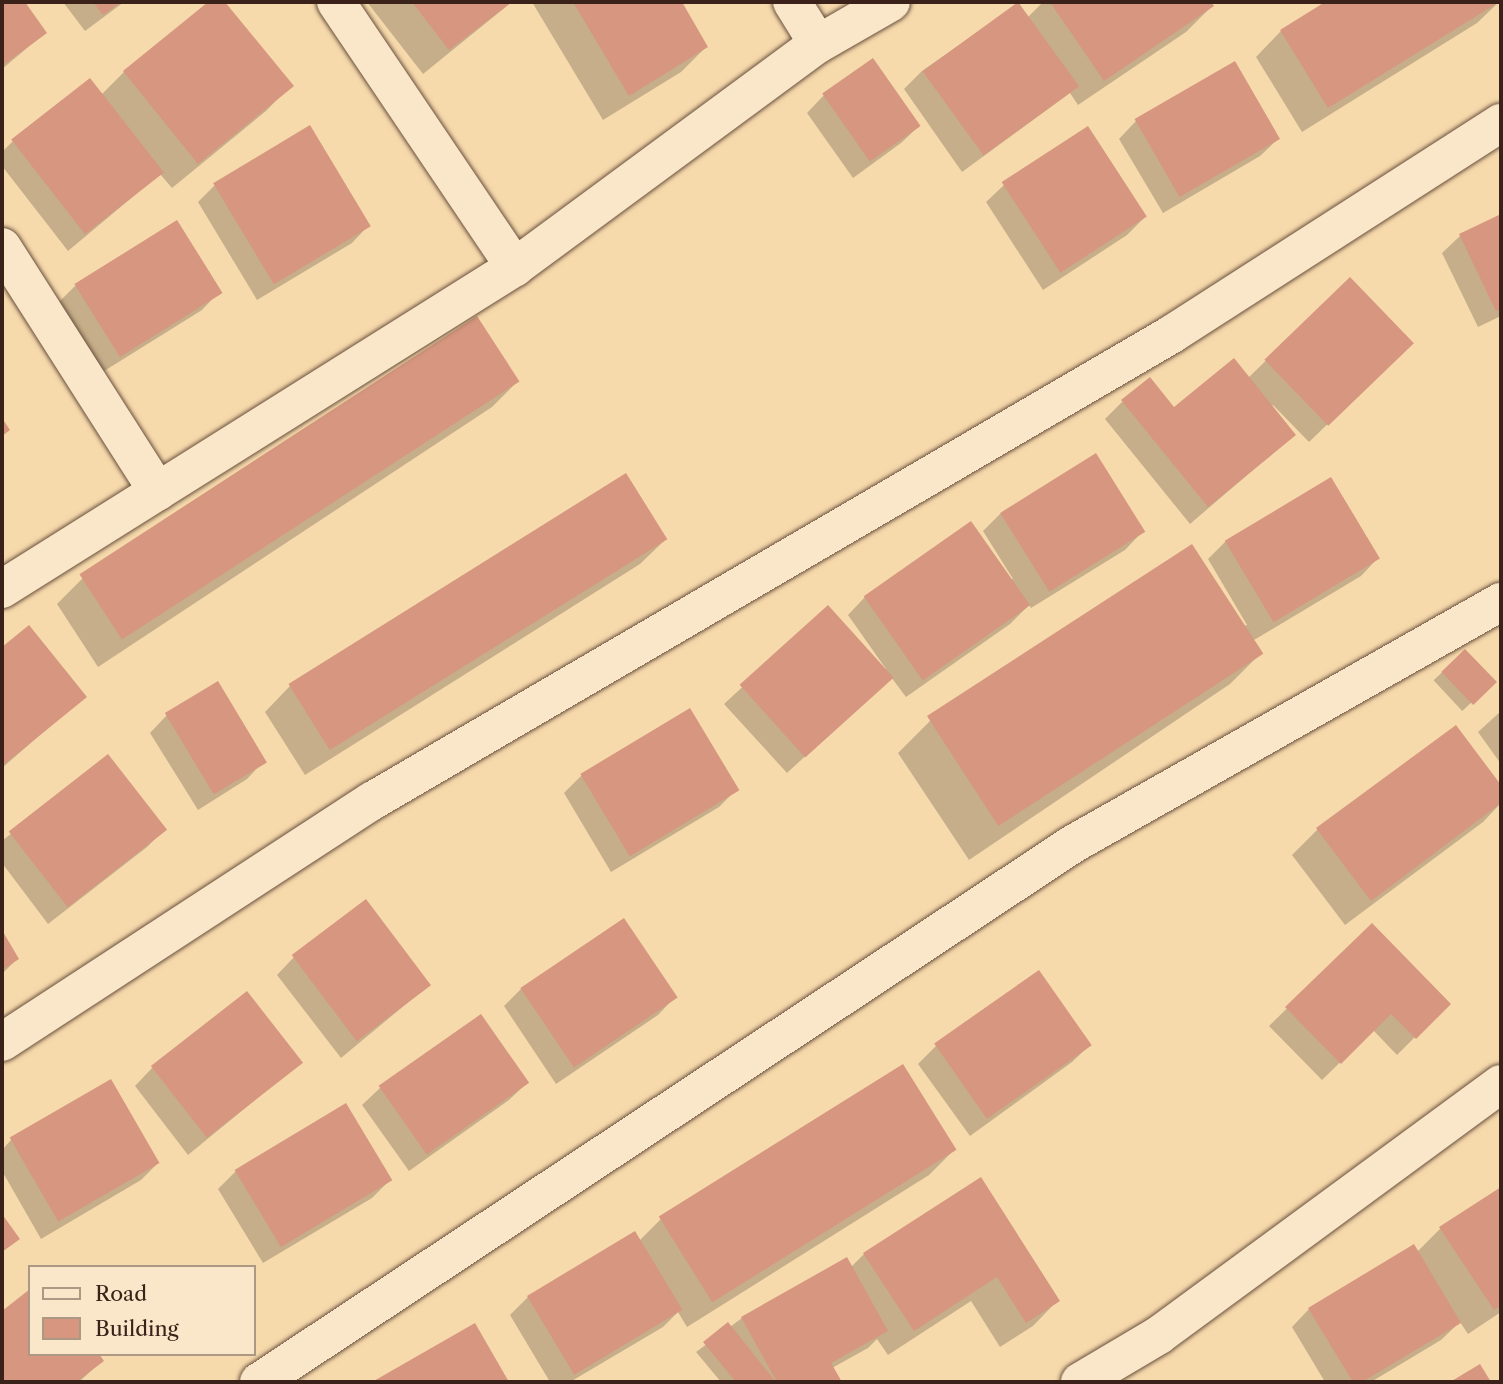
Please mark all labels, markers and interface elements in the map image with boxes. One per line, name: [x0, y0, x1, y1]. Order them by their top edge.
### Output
legend: [28, 1265, 256, 1356]
text: Road: [95, 1281, 147, 1306]
text: Building: [95, 1316, 179, 1341]

